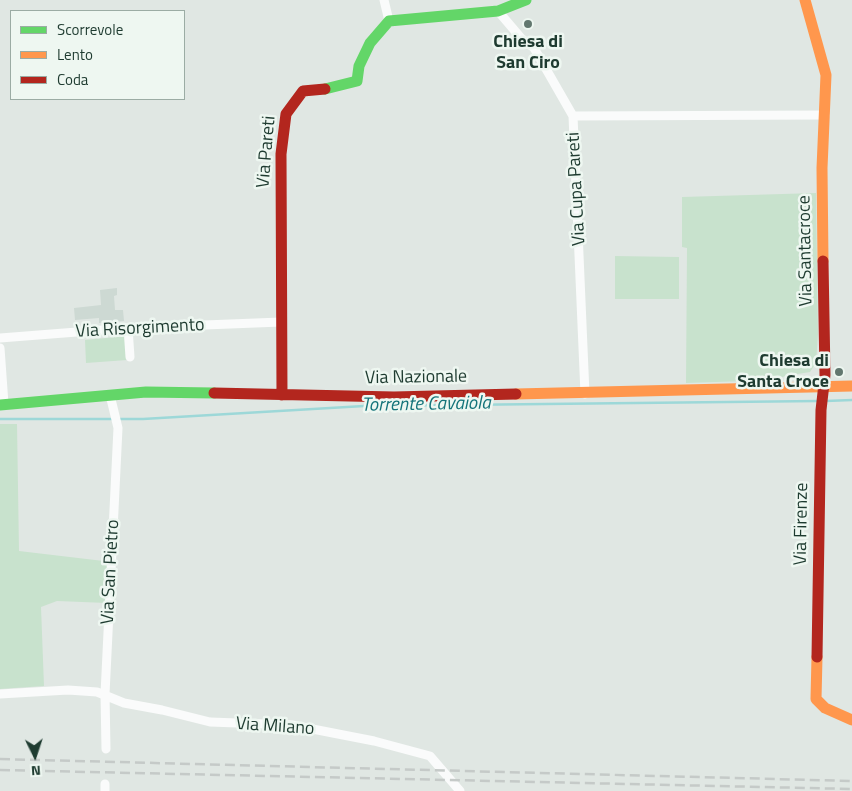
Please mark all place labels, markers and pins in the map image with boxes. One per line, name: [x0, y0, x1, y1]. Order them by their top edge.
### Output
marker: Chiesa di San Ciro: [522, 18, 534, 30]
place label: Chiesa di San Ciro: [493, 32, 563, 74]
place label: Chiesa di Santa Croce: [737, 351, 829, 394]
marker: Chiesa di Santa Croce: [833, 366, 845, 378]

